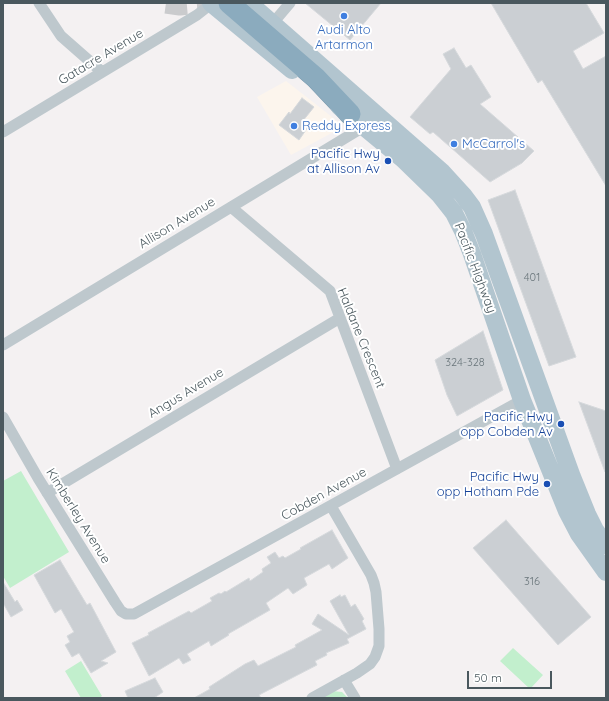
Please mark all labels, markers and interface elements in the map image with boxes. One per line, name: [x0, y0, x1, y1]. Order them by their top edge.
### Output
marker: Audi Alto Artarmon: [339, 11, 349, 21]
place label: Audi Alto Artarmon: [315, 22, 373, 53]
street label: Gatacre Avenue: [56, 26, 146, 88]
place label: Reddy Express: [302, 118, 390, 134]
marker: Reddy Express: [289, 121, 299, 131]
place label: McCarrol's: [462, 136, 525, 152]
marker: McCarrol's: [449, 139, 459, 149]
place label: Pacific Hwy at Allison Av: [307, 146, 380, 177]
marker: Pacific Hwy at Allison Av: [383, 156, 393, 166]
street label: Allison Avenue: [136, 194, 218, 252]
street label: Pacific Highway: [451, 221, 499, 315]
house number: 401: [524, 271, 540, 285]
street label: Haldane Crescent: [334, 286, 388, 390]
house number: 324-328: [445, 356, 485, 370]
street label: Angus Avenue: [145, 364, 227, 422]
place label: Pacific Hwy opp Cobden Av: [460, 409, 553, 440]
marker: Pacific Hwy opp Cobden Av: [556, 419, 566, 429]
street label: Cobden Avenue: [279, 464, 369, 524]
street label: Kimberley Avenue: [42, 466, 114, 566]
place label: Pacific Hwy opp Hotham Pde: [437, 469, 539, 500]
marker: Pacific Hwy opp Hotham Pde: [542, 479, 552, 489]
house number: 316: [524, 575, 540, 589]
scale bar: [469, 663, 554, 689]
text: 50 m: [474, 670, 502, 685]

